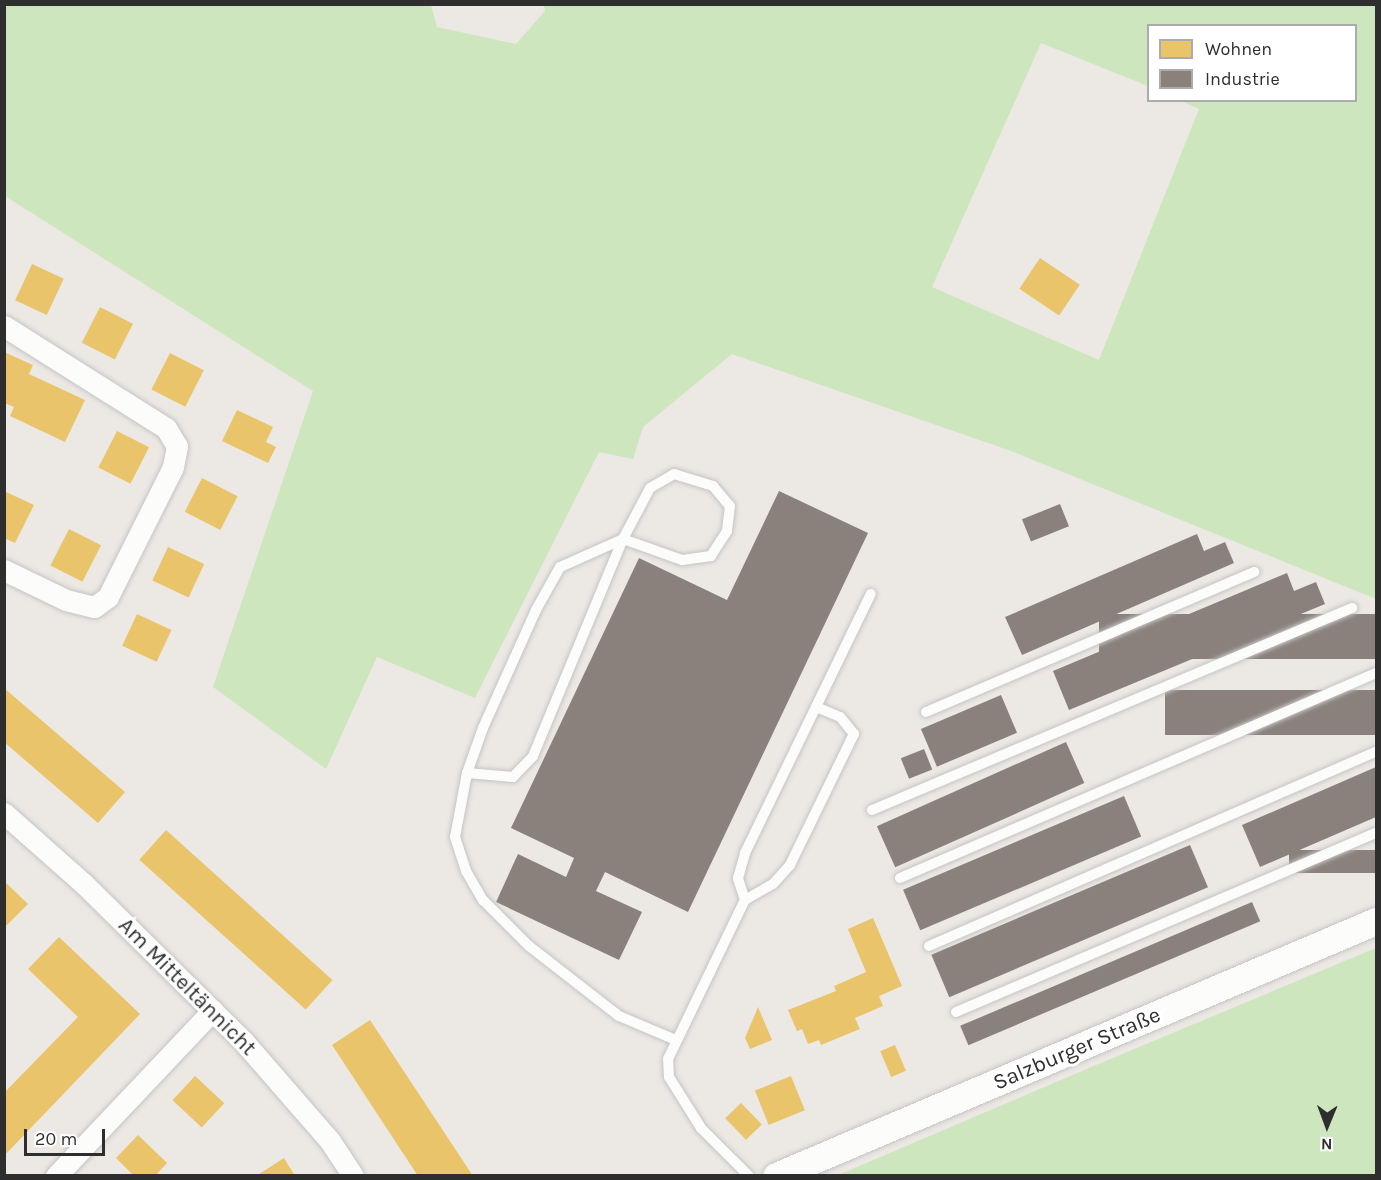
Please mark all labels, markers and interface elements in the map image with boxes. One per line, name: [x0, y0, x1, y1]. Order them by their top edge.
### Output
legend: [1147, 24, 1357, 102]
text: Wohnen: [1205, 38, 1272, 60]
text: Industrie: [1205, 68, 1280, 90]
street label: Am Mitteltännicht: [113, 913, 261, 1061]
street label: Salzburger Straße: [989, 1002, 1165, 1096]
north arrow: [1297, 1096, 1357, 1156]
scale bar: [27, 1117, 108, 1155]
text: 20 m: [35, 1128, 77, 1150]
text: N: [1321, 1135, 1333, 1154]

